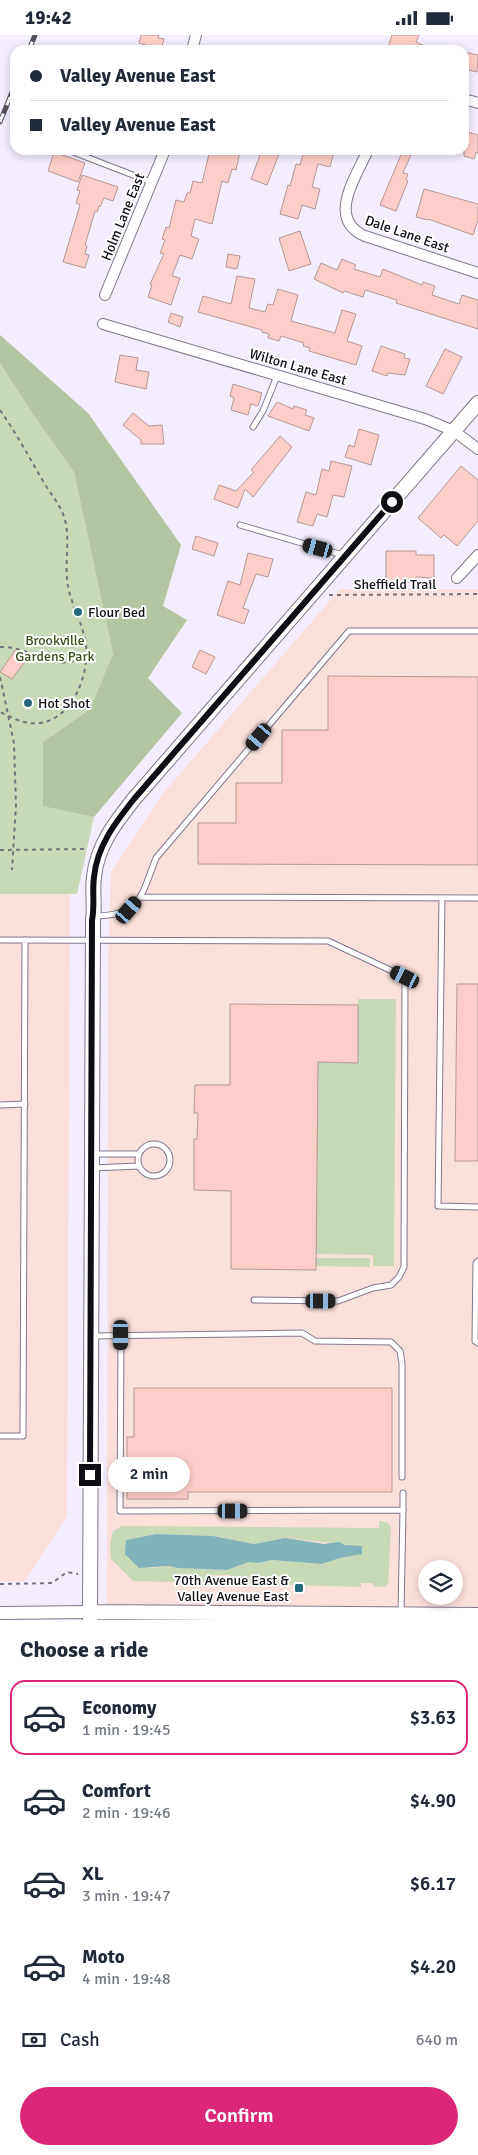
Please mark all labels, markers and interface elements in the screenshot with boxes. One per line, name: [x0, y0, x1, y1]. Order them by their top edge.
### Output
text: 19:42: [25, 6, 72, 30]
text: Valley Avenue East: [60, 64, 216, 88]
text: Valley Avenue East: [60, 113, 216, 137]
street label: Holm Lane East: [98, 171, 148, 263]
street label: Dale Lane East: [363, 212, 451, 256]
street label: Wilton Lane East: [247, 345, 349, 389]
route start: [381, 491, 403, 513]
car: [301, 537, 334, 559]
street label: Sheffield Trail: [354, 576, 436, 593]
place label: Flour Bed: [88, 604, 145, 621]
marker: Flour Bed: [72, 606, 84, 618]
park label: Brookville Gardens Park: [15, 632, 95, 665]
place label: Hot Shot: [38, 695, 90, 712]
marker: Hot Shot: [22, 697, 34, 709]
car: [243, 721, 274, 753]
car: [113, 894, 144, 926]
car: [388, 964, 421, 990]
car: [306, 1294, 336, 1309]
car: [113, 1320, 128, 1350]
callout: 2 min: [108, 1457, 190, 1493]
route end: [79, 1464, 101, 1486]
text: 2 min: [130, 1464, 168, 1484]
car: [218, 1504, 248, 1519]
map controls: [418, 1560, 463, 1605]
button: layers: [418, 1560, 463, 1605]
place label: 70th Avenue East & Valley Avenue East: [174, 1572, 289, 1605]
marker: 70th Avenue East & Valley Avenue East: [293, 1582, 305, 1594]
text: Choose a ride: [20, 1636, 148, 1663]
icon: car: [22, 1695, 67, 1740]
text: Economy: [82, 1696, 156, 1720]
text: $3.63: [410, 1706, 456, 1730]
text: 1 min · 19:45: [82, 1720, 171, 1740]
icon: car: [22, 1778, 67, 1823]
text: Comfort: [82, 1779, 151, 1803]
text: $4.90: [410, 1789, 456, 1813]
text: 2 min · 19:46: [82, 1803, 171, 1823]
icon: car: [22, 1861, 67, 1906]
text: XL: [82, 1862, 104, 1886]
text: $6.17: [410, 1872, 456, 1896]
text: 3 min · 19:47: [82, 1886, 171, 1906]
icon: car: [22, 1944, 67, 1989]
text: Moto: [82, 1945, 125, 1969]
text: $4.20: [410, 1955, 456, 1979]
text: 4 min · 19:48: [82, 1969, 171, 1989]
icon: cash: [20, 2026, 48, 2054]
text: Cash: [60, 2028, 100, 2052]
text: 640 m: [416, 2030, 458, 2050]
button: Confirm: [20, 2087, 458, 2145]

